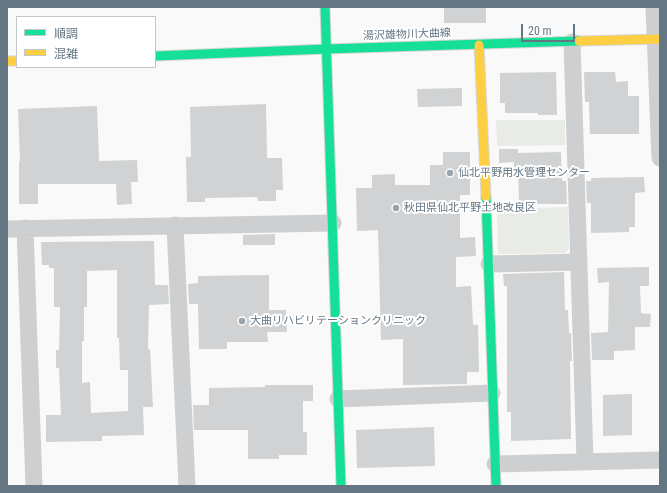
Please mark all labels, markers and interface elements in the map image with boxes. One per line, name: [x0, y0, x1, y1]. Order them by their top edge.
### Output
legend: [16, 16, 156, 68]
scale bar: [523, 16, 577, 42]
text: 20 m: [528, 24, 552, 38]
text: 順調: [54, 27, 78, 41]
street label: 湯沢雄物川大曲線: [363, 27, 451, 43]
text: 混雑: [54, 47, 78, 61]
place label: 仙北平野用水管理センター: [458, 166, 590, 180]
marker: 仙北平野用水管理センター: [445, 168, 455, 178]
place label: 秋田県仙北平野土地改良区: [404, 201, 536, 215]
marker: 秋田県仙北平野土地改良区: [391, 203, 401, 213]
place label: 大曲リハビリテーションクリニック: [250, 314, 426, 328]
marker: 大曲リハビリテーションクリニック: [237, 316, 247, 326]

